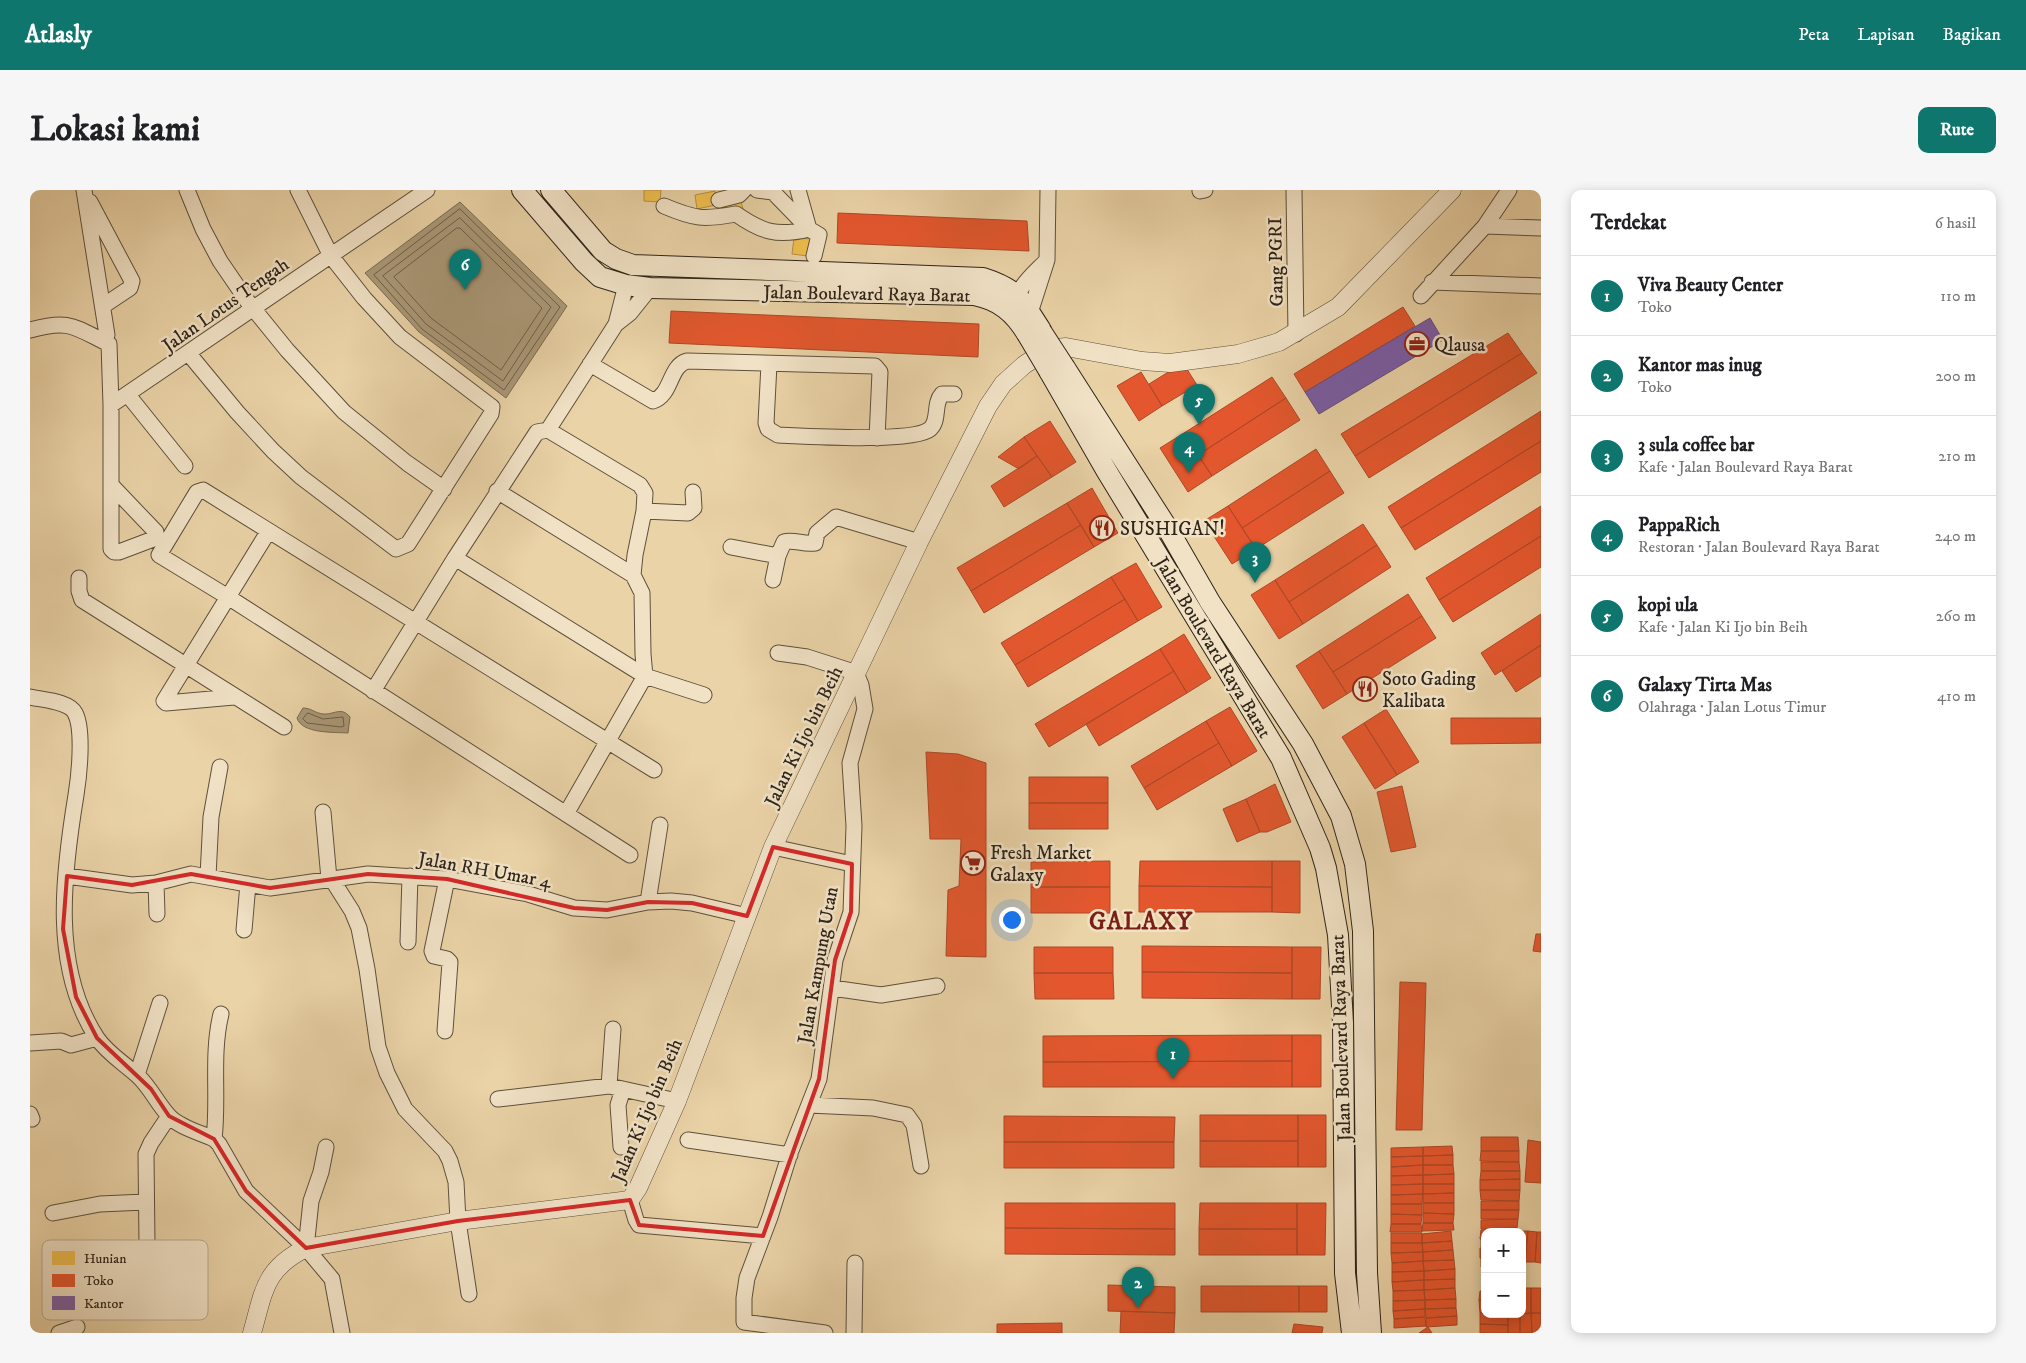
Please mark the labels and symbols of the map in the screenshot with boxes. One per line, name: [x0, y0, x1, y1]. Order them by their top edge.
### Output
street label: Gang PGRI: [1264, 217, 1289, 307]
pin: 6: [449, 249, 481, 290]
street label: Jalan Lotus Tengah: [157, 253, 294, 359]
street label: Jalan Boulevard Raya Barat: [761, 281, 971, 308]
office icon: Qlausa: [1404, 331, 1430, 357]
place label: Qlausa: [1434, 334, 1485, 357]
pin: 5: [1183, 384, 1215, 425]
pin: 4: [1173, 432, 1205, 473]
restaurant icon: SUSHIGAN!: [1089, 515, 1115, 541]
place label: SUSHIGAN!: [1120, 518, 1225, 541]
pin: 3: [1239, 542, 1271, 583]
street label: Jalan Boulevard Raya Barat: [1149, 551, 1276, 742]
street label: Jalan Ki Ijo bin Beih: [759, 663, 848, 813]
place label: Soto Gading Kalibata: [1382, 668, 1476, 713]
restaurant icon: Soto Gading Kalibata: [1352, 676, 1378, 702]
place label: Fresh Market Galaxy: [990, 842, 1092, 887]
street label: Jalan RH Umar 4: [415, 847, 554, 894]
supermarket icon: Fresh Market Galaxy: [960, 850, 986, 876]
street label: Jalan Kampung Utan: [793, 885, 844, 1048]
your location: [999, 907, 1025, 933]
district label: GALAXY: [1089, 907, 1193, 937]
street label: Jalan Boulevard Raya Barat: [1326, 934, 1357, 1144]
street label: Jalan Ki Ijo bin Beih: [606, 1035, 688, 1188]
pin: 1: [1157, 1038, 1189, 1079]
legend: [42, 1240, 208, 1320]
text: Hunian: [84, 1250, 127, 1268]
pin: 2: [1122, 1267, 1154, 1308]
text: Toko: [84, 1272, 114, 1290]
text: Kantor: [84, 1295, 124, 1313]

